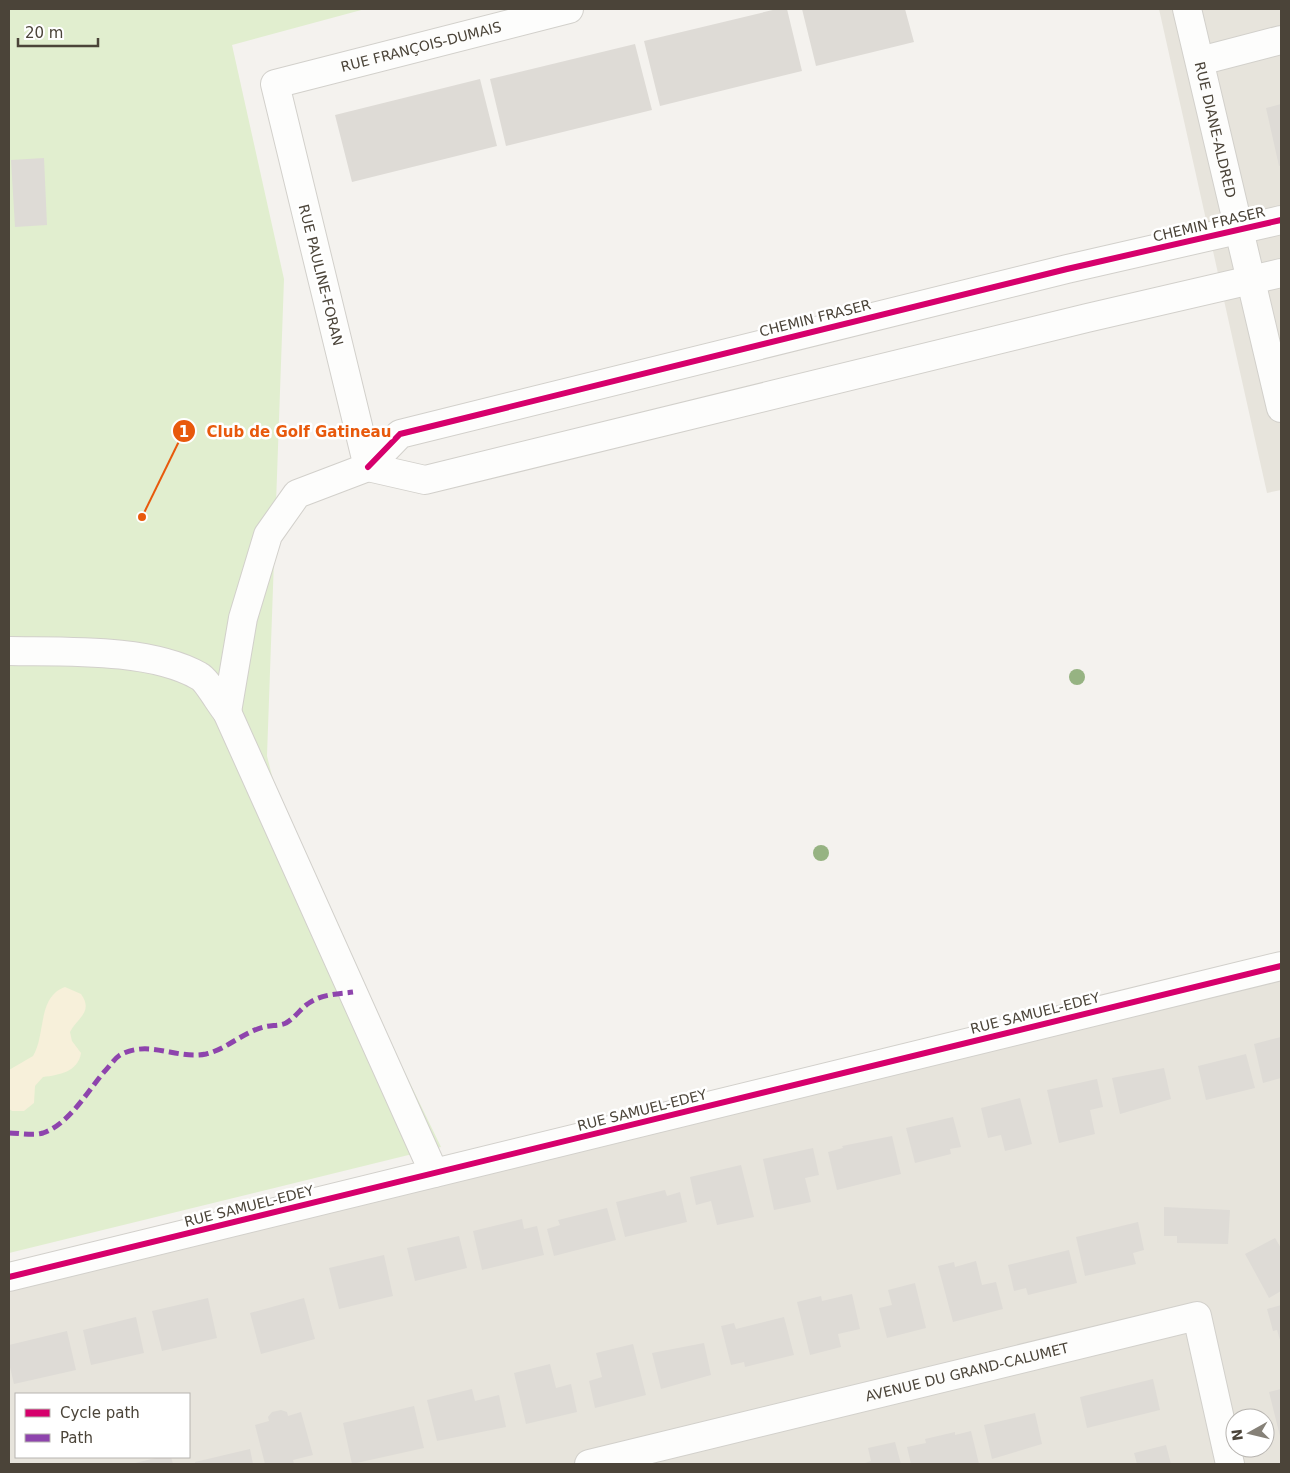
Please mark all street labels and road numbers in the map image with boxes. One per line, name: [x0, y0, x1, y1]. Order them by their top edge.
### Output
street label: RUE FRANÇOIS-DUMAIS: [339, 19, 503, 75]
street label: RUE DIANE-ALDRED: [1192, 60, 1239, 199]
street label: RUE PAULINE-FORAN: [296, 203, 346, 347]
street label: CHEMIN FRASER: [1151, 203, 1267, 245]
street label: CHEMIN FRASER: [758, 296, 873, 340]
street label: RUE SAMUEL-EDEY: [969, 989, 1102, 1037]
street label: RUE SAMUEL-EDEY: [576, 1086, 709, 1134]
street label: RUE SAMUEL-EDEY: [183, 1182, 316, 1230]
street label: AVENUE DU GRAND-CALUMET: [864, 1339, 1071, 1404]

